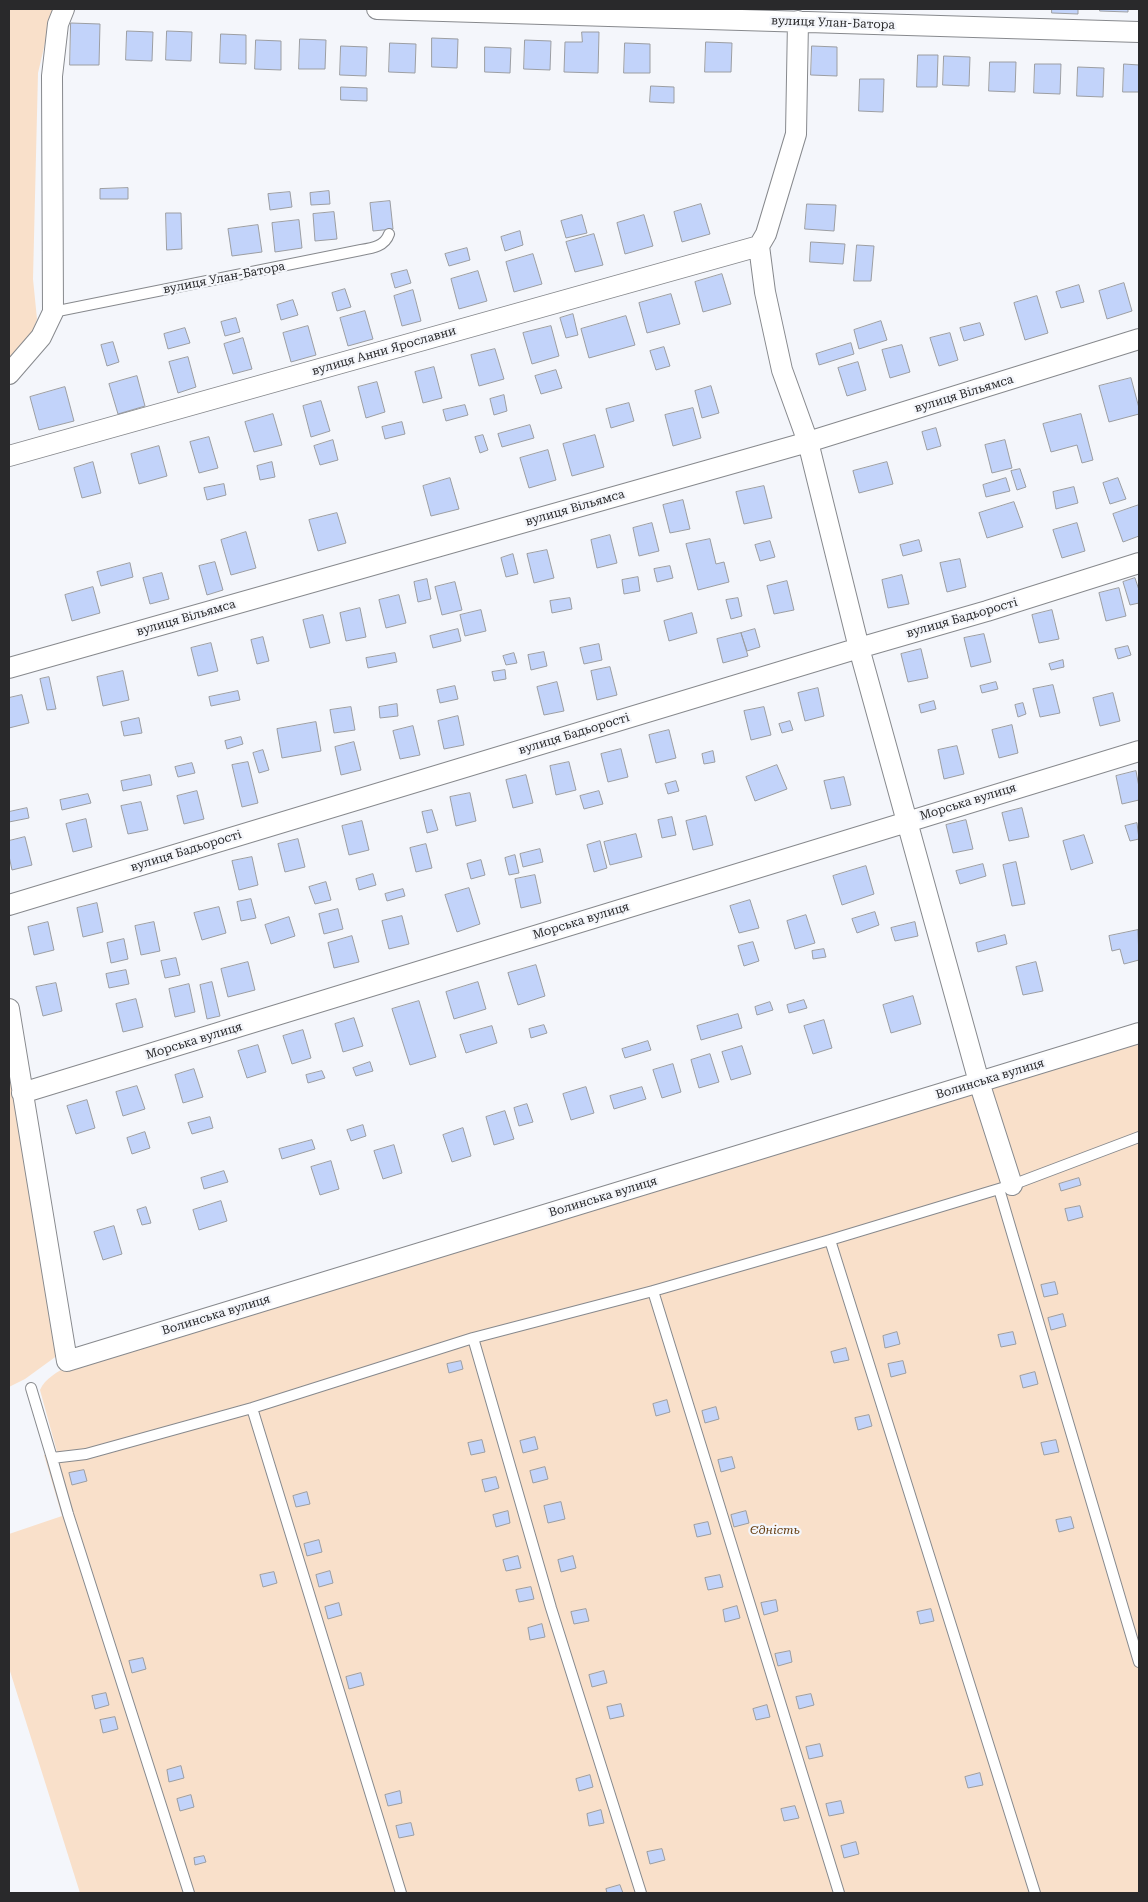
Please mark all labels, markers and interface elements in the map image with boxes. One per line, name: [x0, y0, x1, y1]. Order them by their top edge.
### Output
street label: вулиця Улан-Батора: [771, 14, 895, 32]
street label: вулиця Улан-Батора: [162, 259, 286, 297]
street label: вулиця Анни Ярославни: [310, 324, 458, 378]
street label: вулиця Вільямса: [913, 372, 1015, 416]
street label: вулиця Вільямса: [524, 487, 626, 529]
street label: вулиця Бадьорості: [905, 595, 1019, 641]
street label: вулиця Вільямса: [135, 597, 237, 639]
street label: вулиця Бадьорості: [517, 710, 631, 758]
street label: Морська вулиця: [918, 780, 1018, 824]
street label: вулиця Бадьорості: [129, 827, 243, 875]
street label: Морська вулиця: [531, 899, 631, 943]
street label: Морська вулиця: [144, 1019, 244, 1063]
street label: Волинська вулиця: [934, 1056, 1046, 1102]
street label: Волинська вулиця: [547, 1174, 659, 1220]
street label: Волинська вулиця: [160, 1292, 272, 1338]
park label: Єдність: [750, 1523, 800, 1537]

